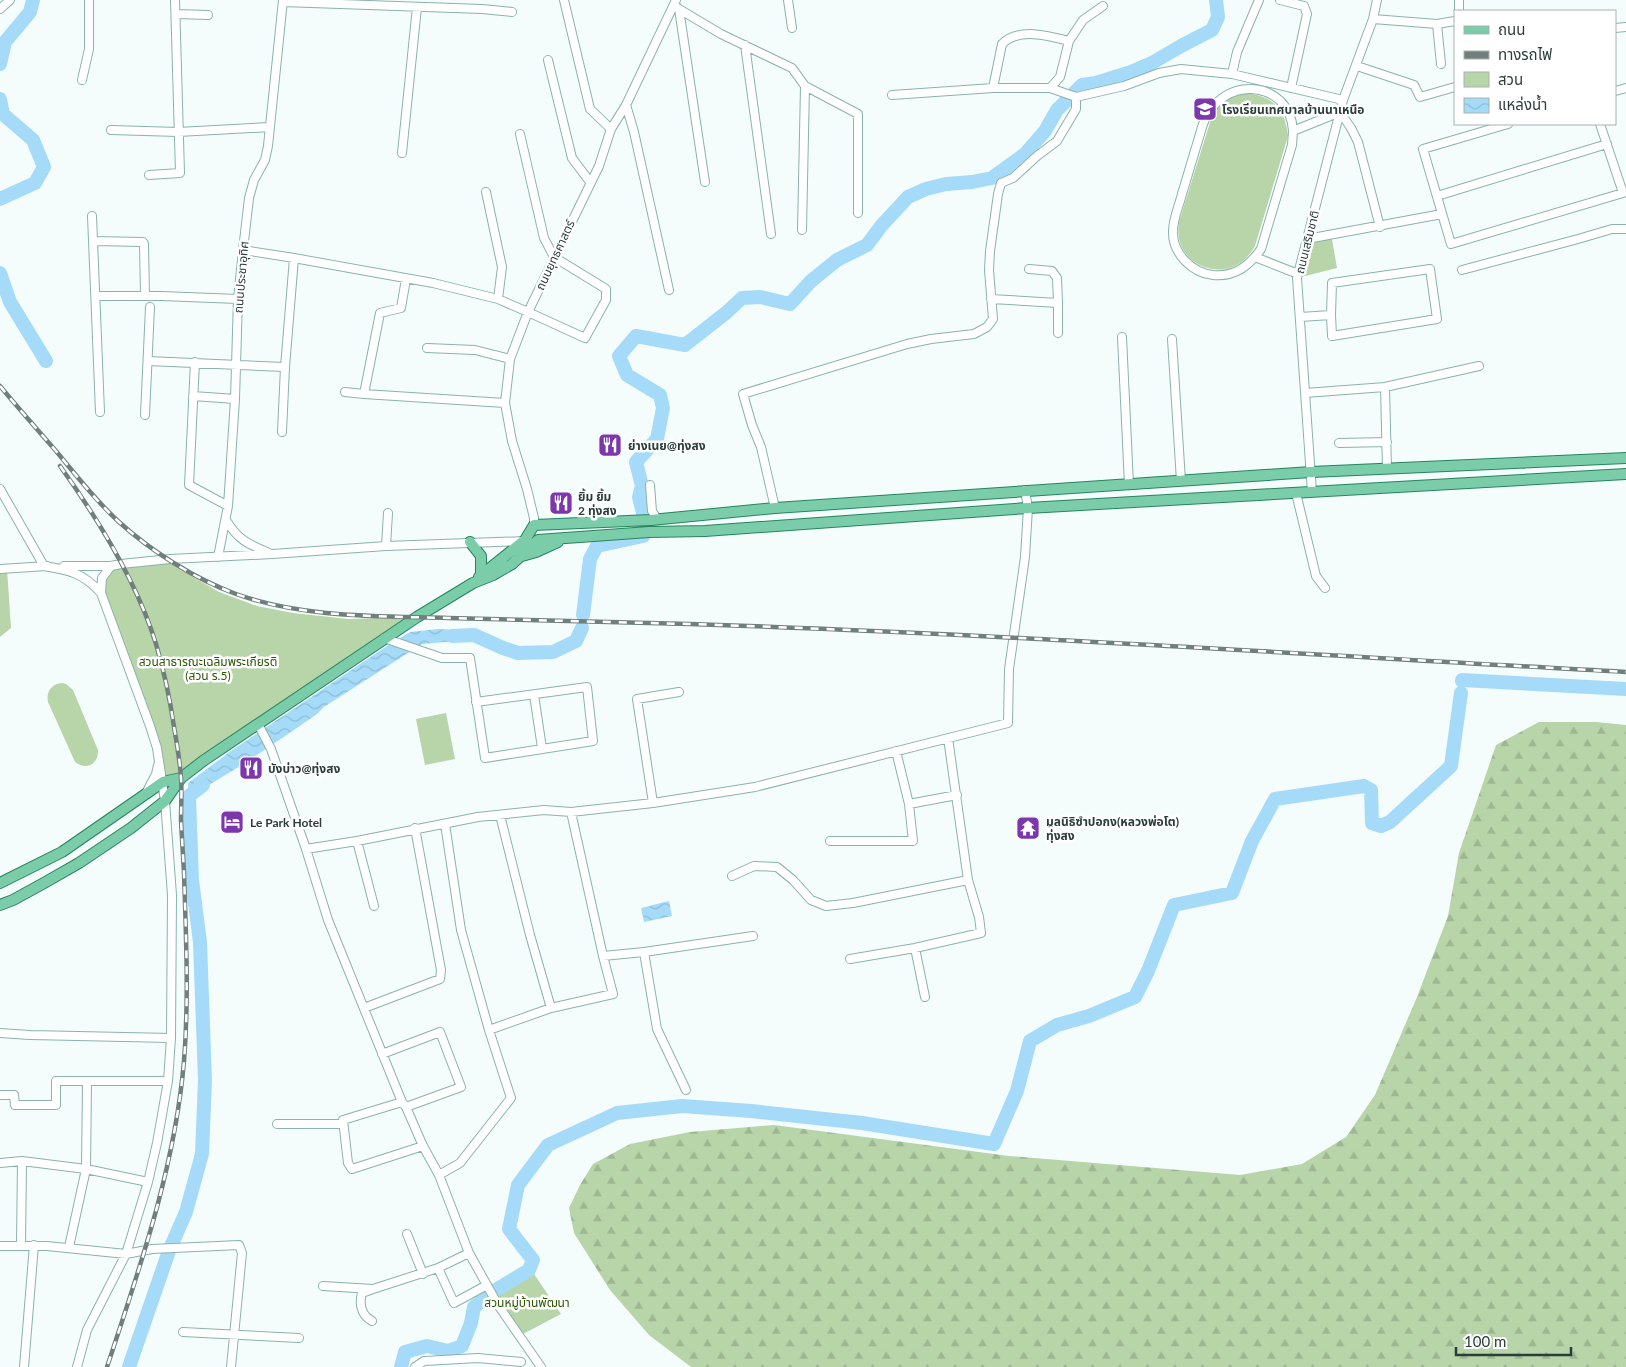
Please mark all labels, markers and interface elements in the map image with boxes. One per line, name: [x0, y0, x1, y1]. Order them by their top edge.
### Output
legend: [1454, 10, 1616, 125]
text: ถนน: [1498, 20, 1525, 38]
text: ทางรถไฟ: [1498, 45, 1552, 63]
text: สวน: [1498, 70, 1523, 88]
text: แหล่งน้ำ: [1498, 94, 1547, 113]
school or university icon: โรงเรียนเทศบาลบ้านนาเหนือ: [1192, 96, 1218, 122]
place label: โรงเรียนเทศบาลบ้านนาเหนือ: [1222, 102, 1364, 117]
street label: ถนนเสริมชาติ: [1292, 209, 1322, 275]
street label: ถนนยุทธศาสตร์: [532, 217, 578, 292]
street label: ถนนประชาอุทิศ: [230, 240, 252, 314]
restaurant icon: ย่างเนย@ทุ่งสง: [597, 432, 623, 458]
place label: ย่างเนย@ทุ่งสง: [628, 438, 706, 453]
place label: ยิ้ม ยิ้ม 2 ทุ่งสง: [578, 488, 617, 518]
restaurant icon: ยิ้ม ยิ้ม 2 ทุ่งสง: [548, 490, 574, 516]
park label: สวนสาธารณะเฉลิมพระเกียรติ (สวน ร.5): [139, 654, 277, 683]
restaurant icon: บังบ่าว@ทุ่งสง: [238, 755, 264, 781]
place label: บังบ่าว@ทุ่งสง: [268, 761, 340, 776]
hotel icon: Le Park Hotel: [219, 809, 245, 835]
place label: มูลนิธิซำปอกง(หลวงพ่อโต) ทุ่งสง: [1046, 814, 1179, 843]
place label: Le Park Hotel: [250, 815, 322, 830]
temple icon: มูลนิธิซำปอกง(หลวงพ่อโต) ทุ่งสง: [1015, 815, 1041, 841]
park label: สวนหมู่บ้านพัฒนา: [484, 1295, 570, 1310]
scale bar: [1456, 1324, 1571, 1356]
text: 100 m: [1464, 1332, 1506, 1350]

